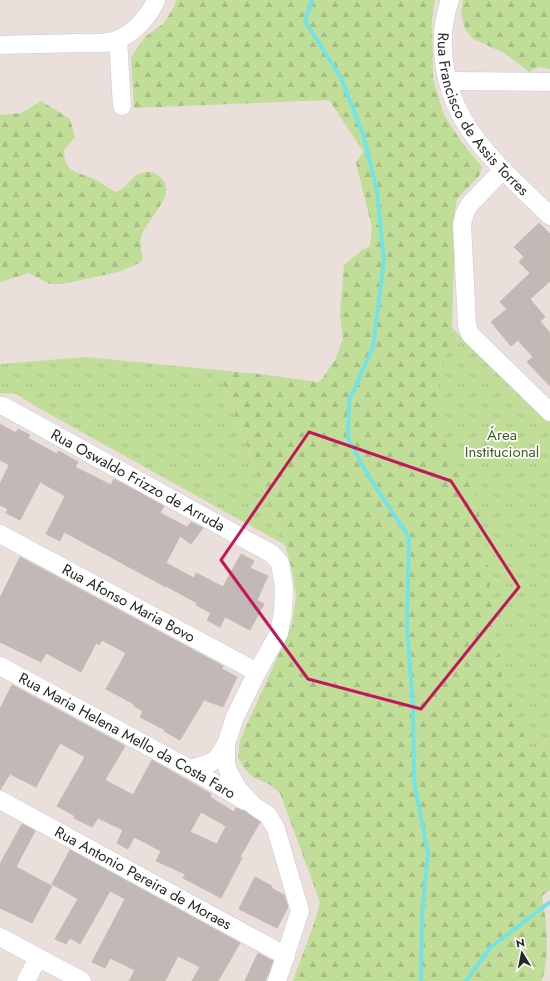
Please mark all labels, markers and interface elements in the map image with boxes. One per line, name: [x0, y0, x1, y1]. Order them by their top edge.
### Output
street label: Rua Francisco de Assis Torres: [432, 32, 534, 201]
street label: Rua Oswaldo Frizzo de Arruda: [47, 423, 229, 537]
park label: Área Institucional: [465, 424, 539, 463]
street label: Rua Afonso Maria Bovo: [58, 558, 199, 648]
street label: Rua Maria Helena Mello da Costa Faro: [15, 667, 240, 804]
street label: Rua Antonio Pereira de Moraes: [51, 821, 235, 935]
north arrow: [502, 933, 542, 973]
text: N: [515, 935, 526, 952]

